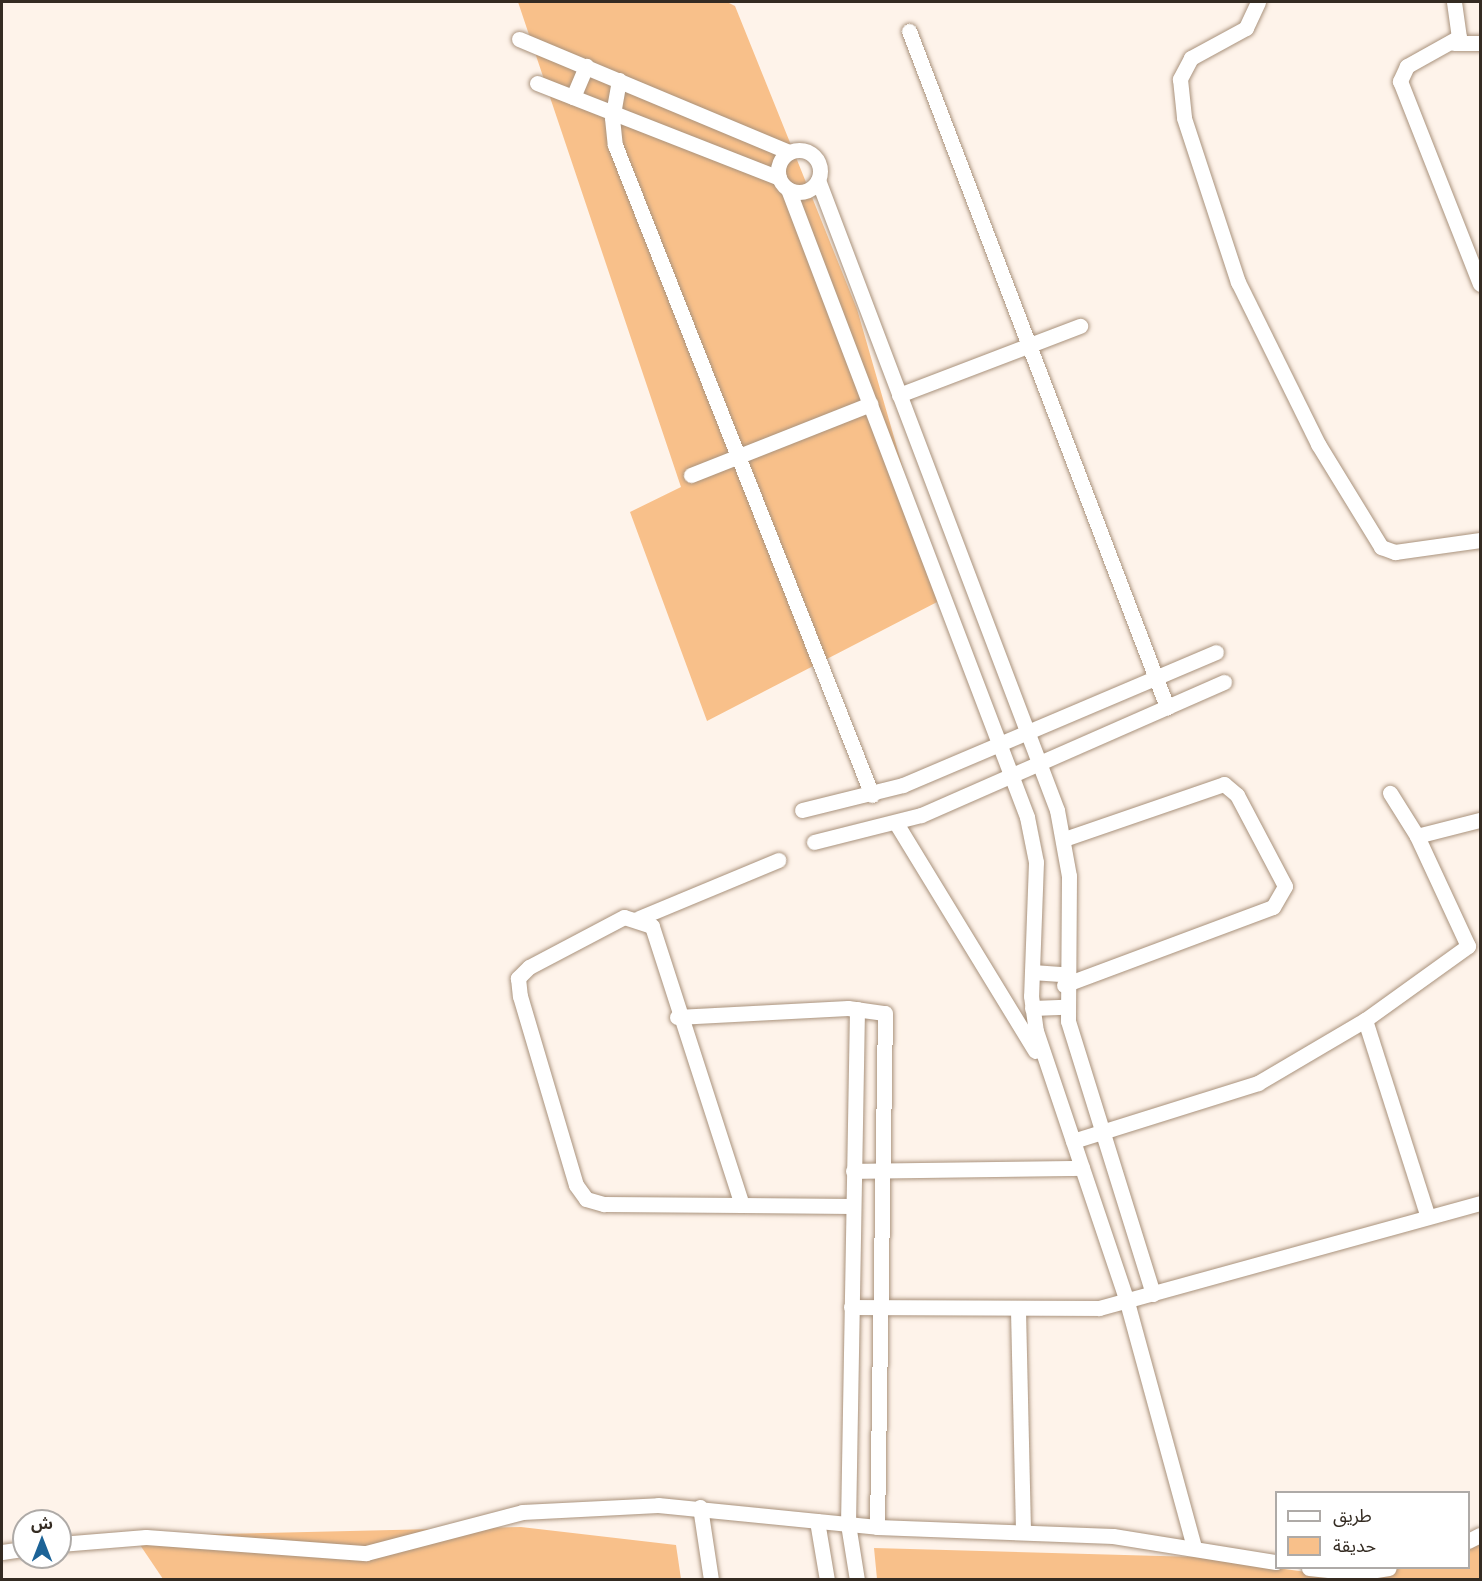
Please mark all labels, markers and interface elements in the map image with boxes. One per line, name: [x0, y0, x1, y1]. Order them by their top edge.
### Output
legend: [1275, 1491, 1470, 1569]
text: طريق: [1333, 1505, 1372, 1526]
north arrow: [12, 1509, 72, 1569]
text: ش: [31, 1513, 53, 1533]
text: حديقة: [1333, 1535, 1376, 1556]

